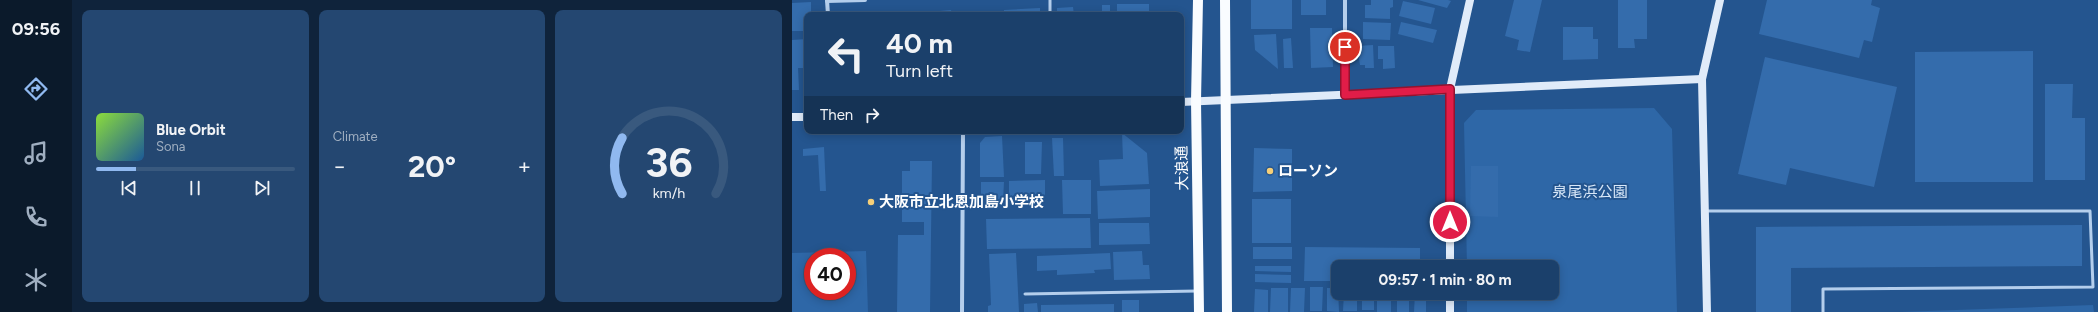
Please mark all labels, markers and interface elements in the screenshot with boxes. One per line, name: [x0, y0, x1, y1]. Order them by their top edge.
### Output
text: 09:56: [12, 18, 60, 40]
text: 40 m: [886, 26, 953, 60]
icon: left: [820, 28, 872, 80]
pin: [1328, 30, 1362, 64]
icon: arrive: [1334, 36, 1356, 58]
text: Turn left: [886, 60, 953, 82]
icon: directions: [22, 75, 50, 103]
icon: right: [861, 104, 883, 126]
text: Then: [820, 106, 853, 124]
text: Blue Orbit: [156, 121, 226, 139]
text: Climate: [333, 129, 378, 144]
text: 36: [645, 137, 692, 187]
icon: music: [22, 139, 50, 167]
text: Sona: [156, 139, 185, 154]
street label: 大浪通: [1173, 145, 1191, 191]
text: 20°: [408, 148, 456, 185]
text: −: [333, 153, 346, 180]
text: +: [518, 153, 531, 180]
place label: ローソン: [1278, 162, 1338, 180]
marker: ローソン: [1265, 166, 1275, 176]
icon: previous: [118, 177, 140, 199]
icon: pause: [184, 177, 206, 199]
icon: next: [251, 177, 273, 199]
park label: 泉尾浜公園: [1552, 183, 1628, 201]
text: km/h: [652, 184, 685, 202]
place label: 大阪市立北恩加島小学校: [879, 193, 1044, 211]
marker: 大阪市立北恩加島小学校: [866, 197, 876, 207]
position arrow: [1429, 201, 1471, 243]
icon: phone: [22, 203, 50, 231]
speed limit sign: 40: [804, 248, 856, 300]
icon: climate: [22, 266, 50, 294]
text: 09:57 · 1 min · 80 m: [1378, 271, 1512, 289]

